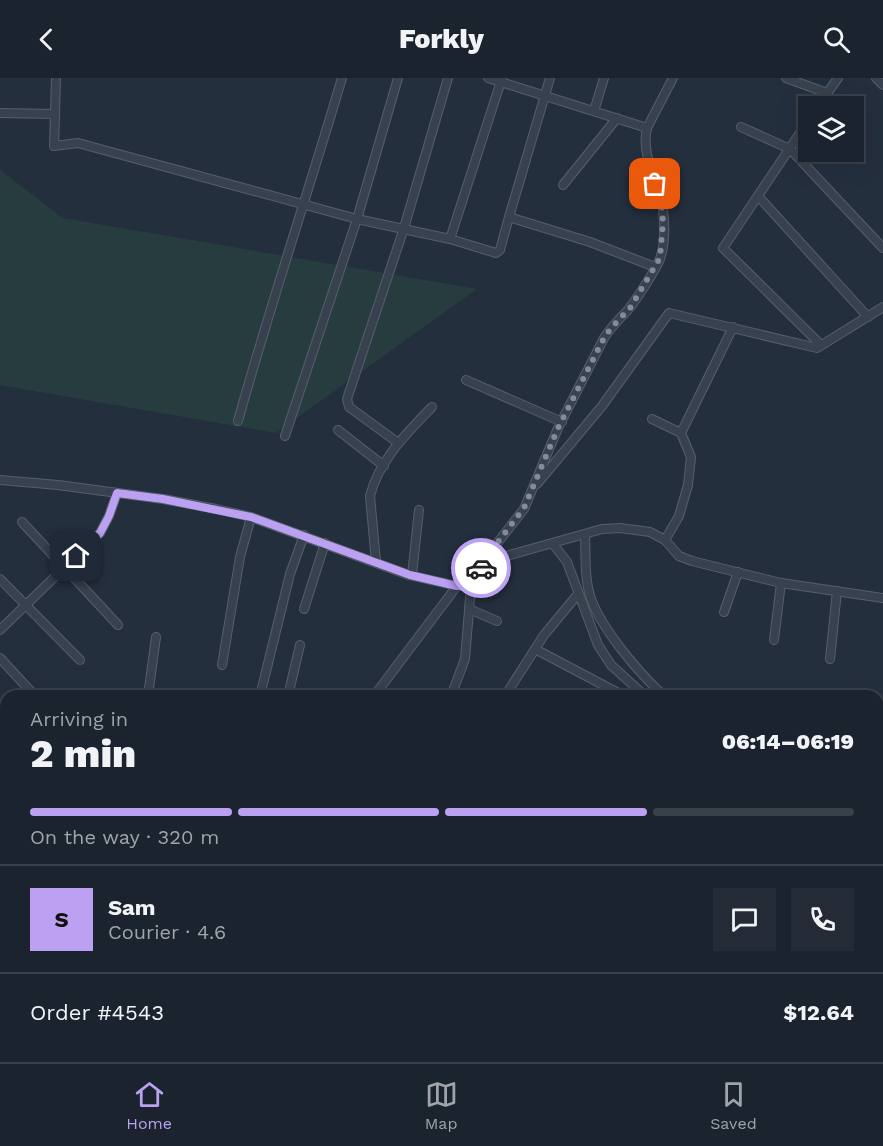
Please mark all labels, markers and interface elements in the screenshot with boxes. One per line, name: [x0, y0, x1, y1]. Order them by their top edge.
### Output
icon: back: [30, 23, 63, 56]
text: Forkly: [399, 23, 484, 55]
icon: search: [820, 23, 853, 56]
map controls: [798, 96, 864, 162]
button: layers: [798, 96, 864, 162]
pin: [629, 158, 680, 209]
icon: bag: [638, 167, 671, 200]
pin: [50, 530, 101, 581]
courier: [451, 538, 511, 598]
icon: home: [59, 539, 92, 572]
icon: car: [465, 552, 498, 585]
text: Arriving in: [30, 707, 128, 731]
text: 06:14–06:19: [722, 729, 854, 754]
text: 2 min: [30, 731, 136, 776]
text: On the way · 320 m: [30, 825, 219, 849]
button: chat: [713, 888, 776, 951]
button: phone: [791, 888, 854, 951]
text: Sam: [108, 895, 156, 920]
text: S: [54, 907, 69, 932]
text: Courier · 4.6: [108, 920, 226, 944]
text: Order #4543: [30, 1000, 164, 1025]
text: $12.64: [783, 1000, 854, 1025]
tab: Home: [126, 1078, 172, 1133]
tab: Map: [425, 1078, 458, 1133]
tab: Saved: [710, 1078, 757, 1133]

